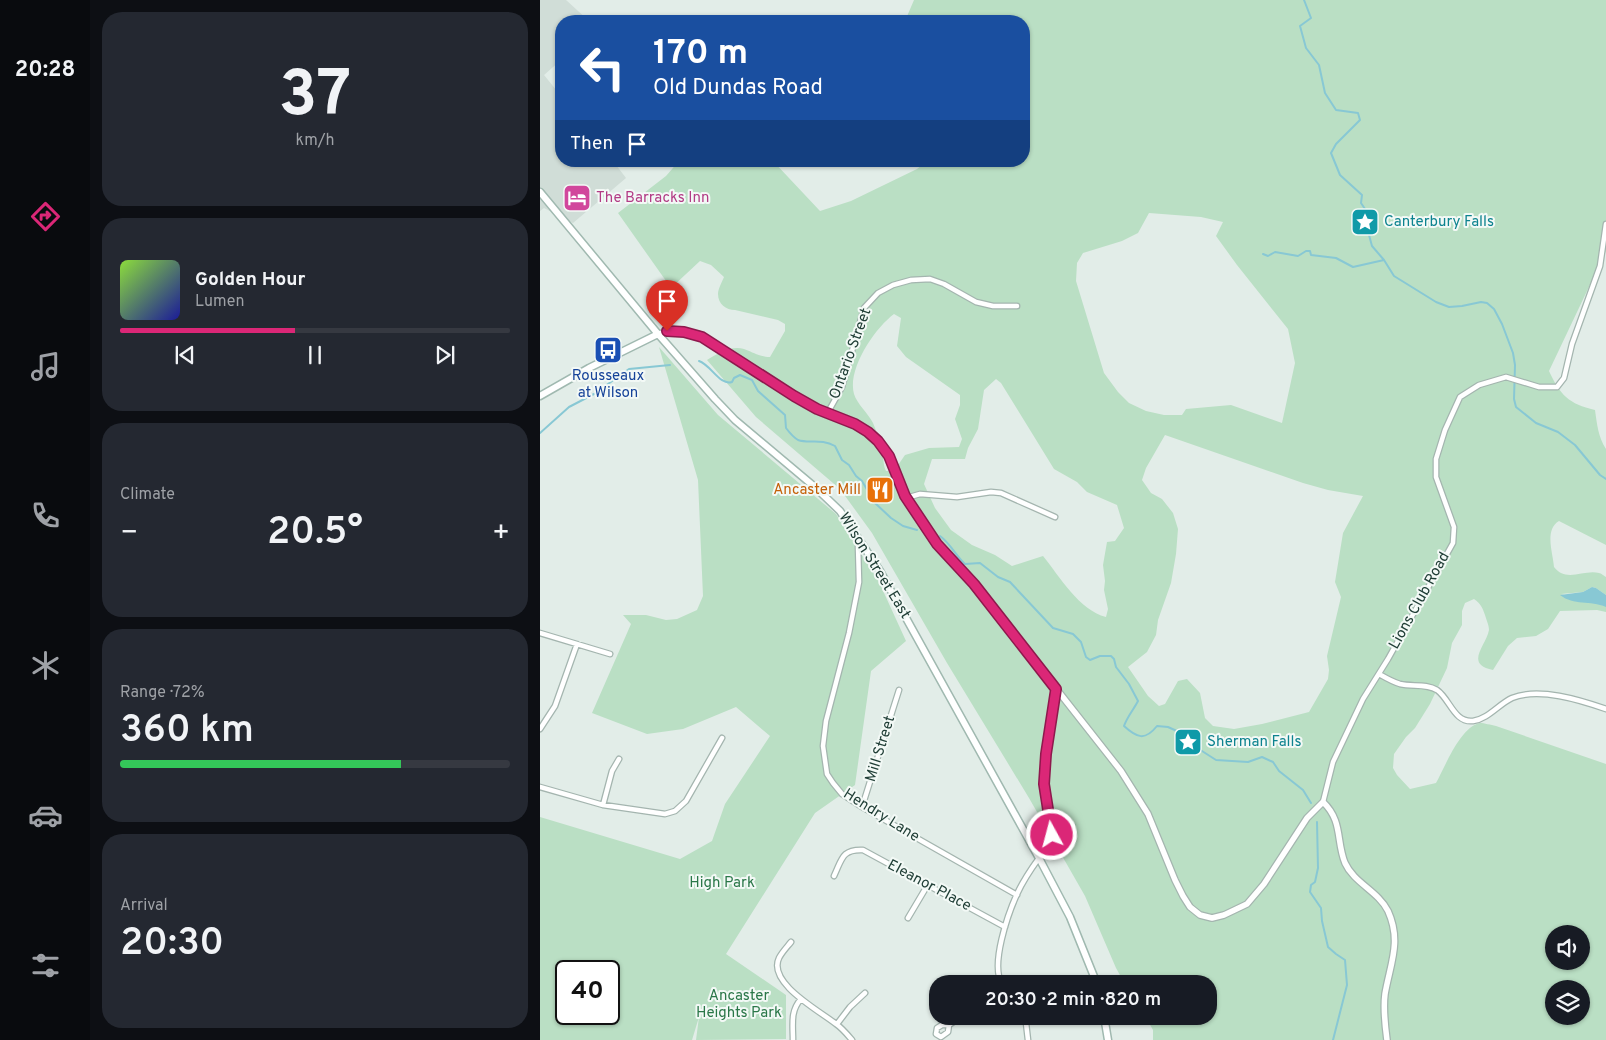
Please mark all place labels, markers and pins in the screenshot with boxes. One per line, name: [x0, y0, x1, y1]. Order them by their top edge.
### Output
hotel icon: The Barracks Inn: [562, 183, 592, 213]
place label: The Barracks Inn: [596, 189, 710, 208]
place icon: Canterbury Falls: [1350, 207, 1380, 237]
place label: Canterbury Falls: [1384, 213, 1494, 232]
pin: [646, 280, 688, 331]
bus stop icon: Rousseaux at Wilson: [593, 335, 623, 365]
place label: Rousseaux at Wilson: [572, 367, 645, 403]
restaurant icon: Ancaster Mill: [865, 475, 895, 505]
place label: Ancaster Mill: [773, 481, 861, 500]
place icon: Sherman Falls: [1173, 727, 1203, 757]
place label: Sherman Falls: [1207, 733, 1301, 752]

